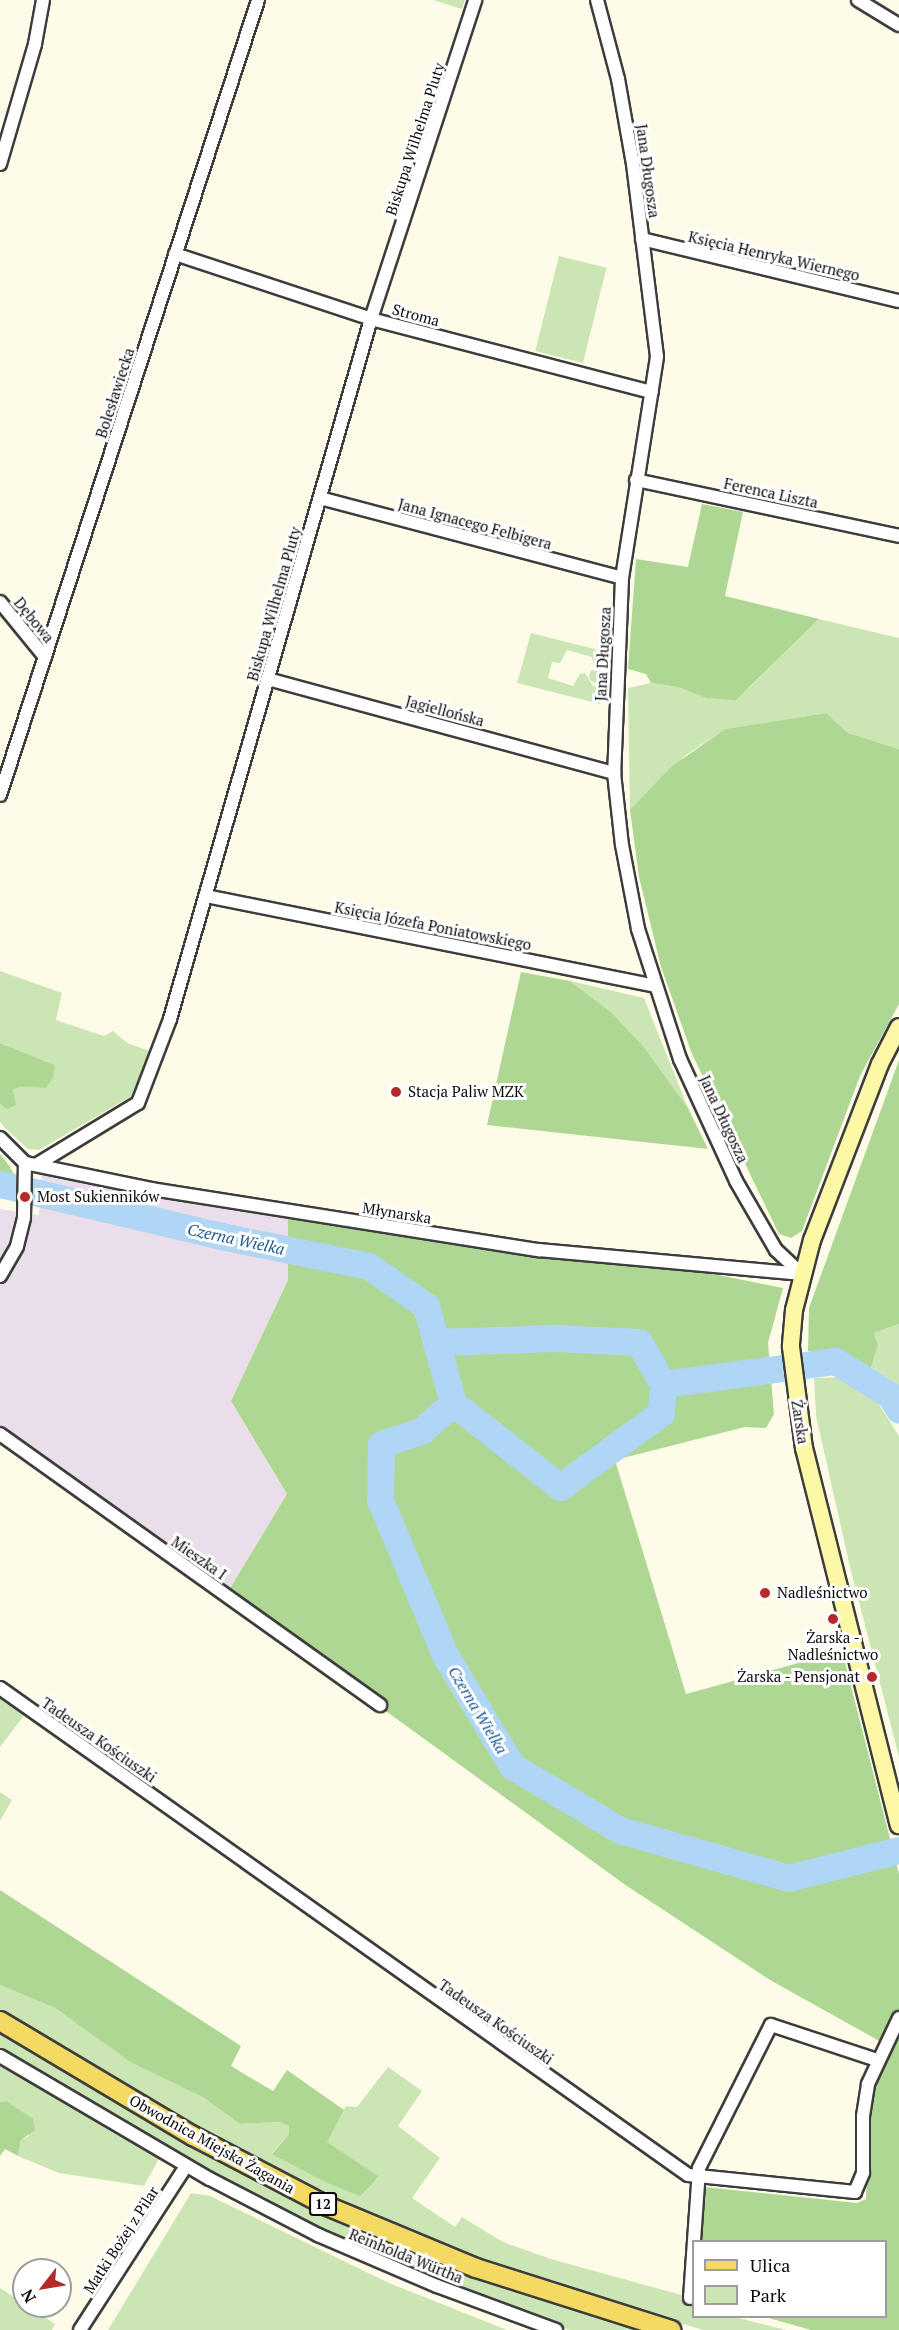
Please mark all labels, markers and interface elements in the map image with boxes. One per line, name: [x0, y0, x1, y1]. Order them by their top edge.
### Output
street label: Biskupa Wilhelma Pluty: [382, 60, 448, 218]
street label: Jana Długosza: [633, 123, 663, 219]
street label: Księcia Henryka Wiernego: [687, 228, 861, 284]
street label: Stroma: [390, 300, 442, 330]
street label: Bolesławiecka: [92, 346, 138, 440]
street label: Ferenca Liszta: [722, 474, 820, 512]
street label: Jana Ignacego Felbigera: [396, 495, 554, 553]
street label: Biskupa Wilhelma Pluty: [243, 525, 305, 683]
street label: Dębowa: [10, 594, 58, 646]
street label: Jana Długosza: [592, 606, 614, 702]
street label: Jagiellońska: [404, 692, 486, 730]
street label: Księcia Józefa Poniatowskiego: [333, 898, 533, 954]
street label: Jana Długosza: [696, 1072, 752, 1166]
place label: Stacja Paliw MZK: [408, 1083, 524, 1101]
marker: Stacja Paliw MZK: [389, 1085, 403, 1099]
place label: Most Sukienników: [37, 1188, 159, 1206]
marker: Most Sukienników: [18, 1190, 32, 1204]
street label: Młynarska: [361, 1199, 433, 1227]
water label: Czerna Wielka: [186, 1219, 286, 1259]
street label: Żarska: [788, 1399, 812, 1445]
street label: Mieszka I: [168, 1533, 230, 1583]
place label: Nadleśnictwo: [777, 1584, 867, 1602]
marker: Nadleśnictwo: [758, 1586, 772, 1600]
marker: Żarska - Nadleśnictwo: [826, 1612, 840, 1626]
place label: Żarska - Nadleśnictwo: [788, 1628, 878, 1663]
water label: Czerna Wielka: [444, 1663, 512, 1757]
place label: Żarska - Pensjonat: [736, 1668, 860, 1686]
marker: Żarska - Pensjonat: [865, 1670, 879, 1684]
street label: Tadeusza Kościuszki: [38, 1694, 160, 1786]
street label: Tadeusza Kościuszki: [435, 1976, 557, 2068]
street label: Obwodnica Miejska Żagania: [126, 2091, 298, 2197]
street label: Matki Bożej z Pilar: [80, 2183, 162, 2297]
road number: 12: [308, 2193, 338, 2215]
street label: Reinholda Würtha: [346, 2225, 466, 2287]
legend: [692, 2240, 887, 2318]
text: Ulica: [750, 2253, 790, 2277]
north arrow: [12, 2258, 72, 2318]
text: Park: [750, 2283, 786, 2307]
text: N: [16, 2285, 41, 2307]

